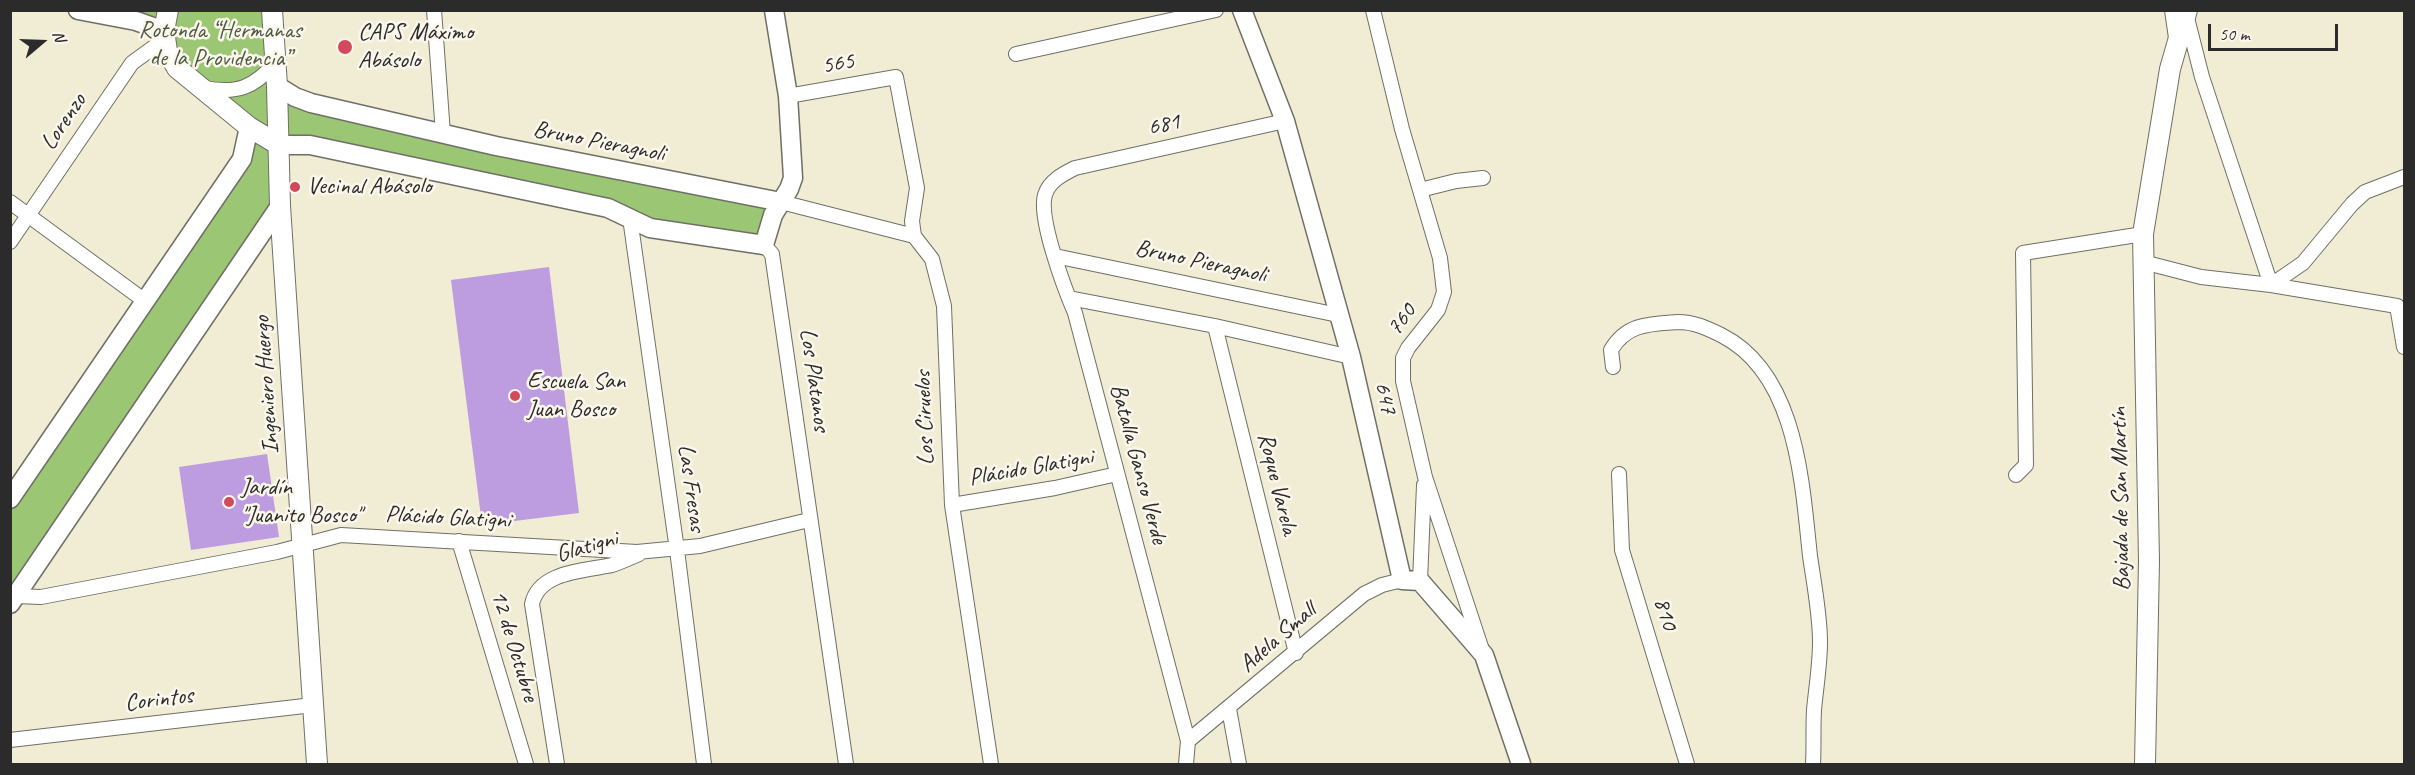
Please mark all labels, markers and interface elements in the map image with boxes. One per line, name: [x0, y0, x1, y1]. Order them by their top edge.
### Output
north arrow: [12, 12, 72, 72]
scale bar: [2211, 12, 2342, 50]
park label: Rotonda “Hermanas de la Providencia”: [139, 17, 301, 73]
place label: CAPS Máximo Abásolo: [358, 19, 473, 75]
text: 50 m: [2219, 23, 2250, 45]
text: N: [48, 28, 70, 44]
marker: CAPS Máximo Abásolo: [336, 38, 354, 56]
street label: 565: [820, 47, 856, 81]
street label: Lorenzo: [35, 88, 93, 156]
street label: 681: [1145, 108, 1183, 142]
street label: Bruno Pieragnoli: [531, 115, 667, 169]
place label: Vecinal Abásolo: [307, 173, 432, 201]
marker: Vecinal Abásolo: [288, 180, 302, 194]
street label: Bruno Pieragnoli: [1133, 234, 1269, 290]
street label: 760: [1381, 298, 1423, 342]
street label: Ingeniero Huergo: [248, 315, 286, 455]
street label: Los Platanos: [793, 327, 835, 433]
place label: Escuela San Juan Bosco: [527, 368, 625, 424]
street label: Los Ciruelos: [909, 370, 941, 466]
street label: 647: [1367, 379, 1403, 417]
street label: Batalla Ganso Verde: [1103, 381, 1173, 547]
marker: Escuela San Juan Bosco: [508, 389, 522, 403]
street label: Bajada de San Martín: [2105, 407, 2137, 591]
street label: Roque Varela: [1250, 430, 1304, 538]
street label: Las Fresas: [671, 443, 711, 533]
street label: Plácido Glatigni: [967, 443, 1095, 493]
place label: Jardín "Juanito Bosco": [241, 474, 361, 530]
marker: Jardín "Juanito Bosco": [222, 495, 236, 509]
street label: Plácido Glatigni: [385, 500, 511, 536]
street label: Glatigni: [553, 525, 621, 569]
street label: 12 de Octubre: [483, 587, 545, 705]
street label: 810: [1646, 594, 1684, 634]
street label: Adela Small: [1234, 597, 1322, 679]
street label: Corintos: [123, 682, 195, 718]

